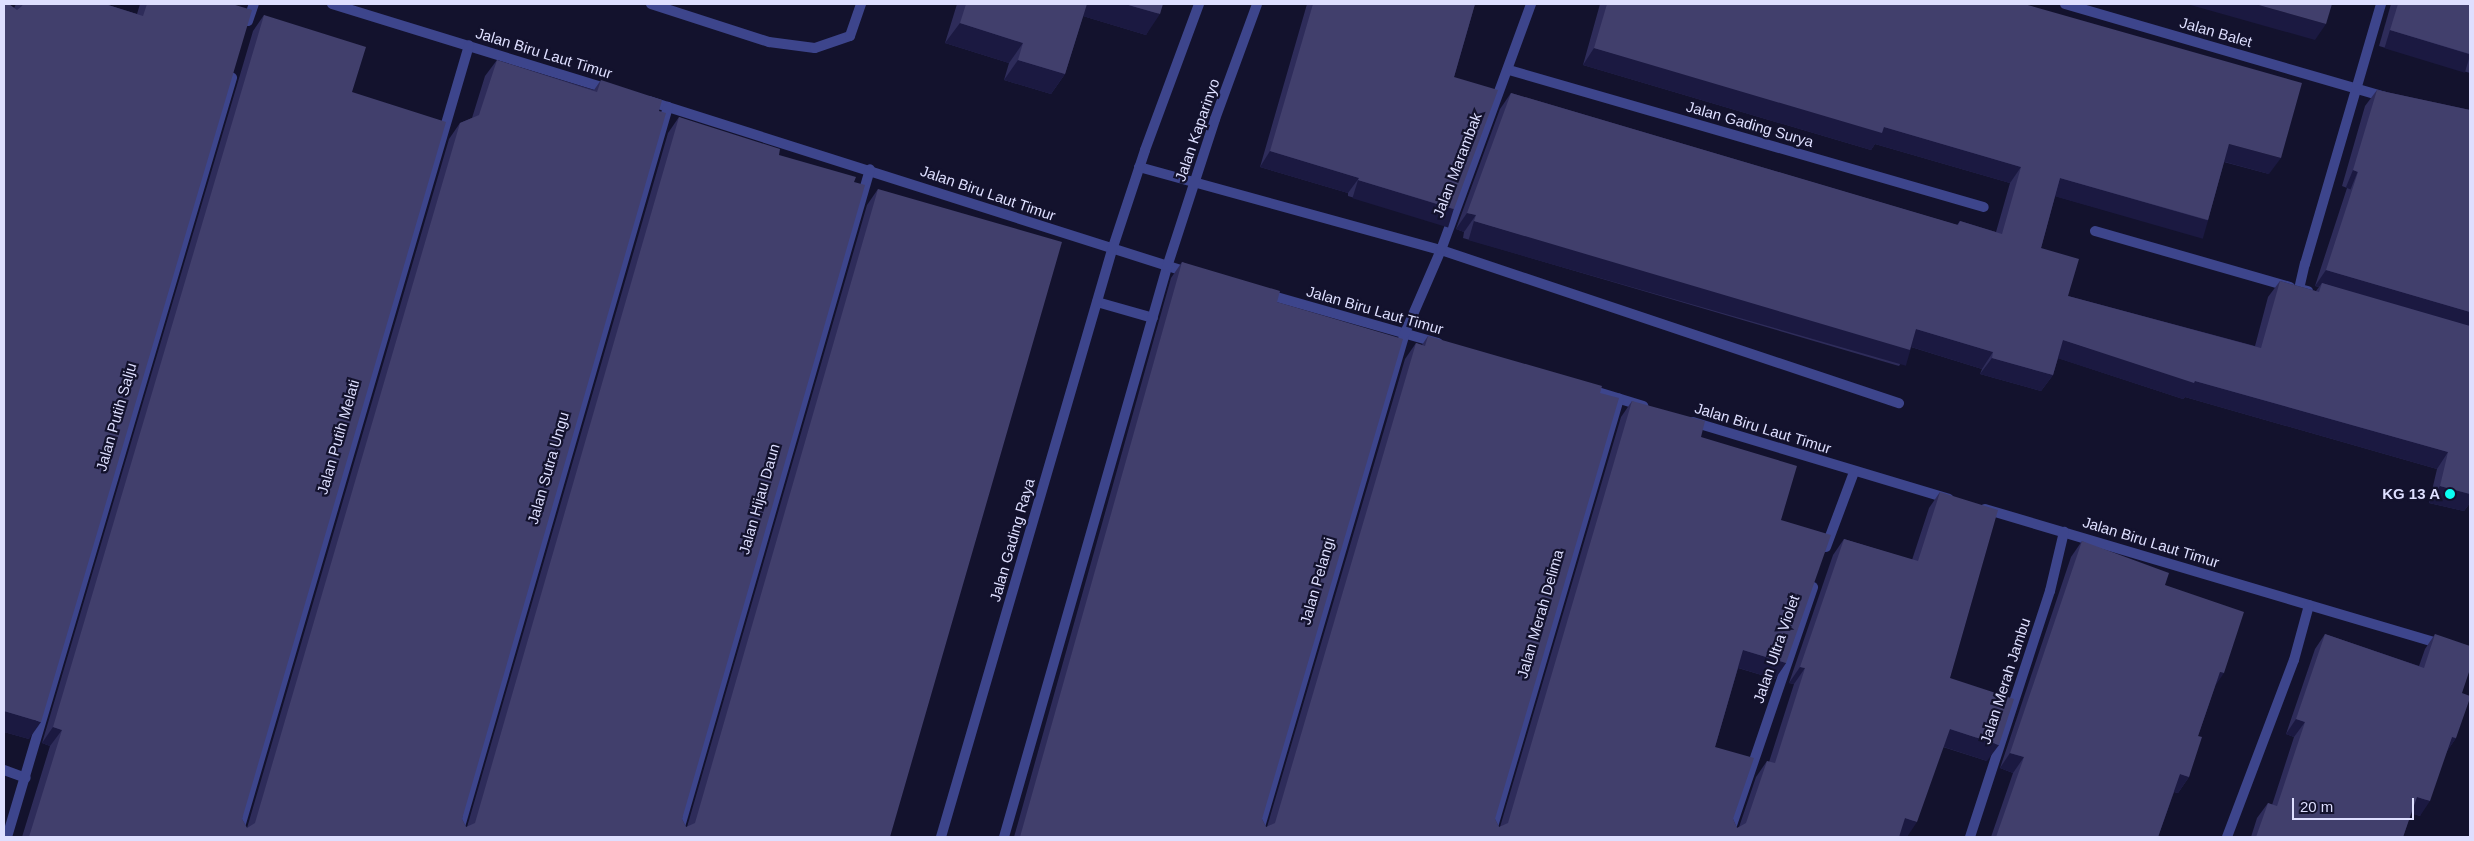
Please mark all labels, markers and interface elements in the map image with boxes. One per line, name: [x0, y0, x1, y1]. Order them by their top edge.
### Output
street label: Jalan Balet: [2178, 13, 2254, 51]
street label: Jalan Biru Laut Timur: [473, 24, 615, 82]
street label: Jalan Kaparinyo: [1171, 76, 1223, 184]
street label: Jalan Gading Surya: [1684, 97, 1816, 151]
street label: Jalan Marambak: [1429, 110, 1485, 220]
street label: Jalan Biru Laut Timur: [918, 161, 1058, 225]
street label: Jalan Biru Laut Timur: [1304, 282, 1446, 338]
street label: Jalan Putih Salju: [92, 361, 140, 473]
street label: Jalan Putih Melati: [313, 378, 363, 496]
street label: Jalan Biru Laut Timur: [1692, 399, 1834, 457]
street label: Jalan Sutra Ungu: [523, 410, 573, 526]
street label: Jalan Hijau Daun: [735, 442, 783, 556]
street label: Jalan Gading Raya: [986, 476, 1038, 604]
place label: KG 13 A: [2382, 485, 2440, 503]
marker: KG 13 A: [2444, 488, 2456, 500]
street label: Jalan Biru Laut Timur: [2080, 513, 2222, 571]
street label: Jalan Pelangi: [1296, 535, 1338, 627]
street label: Jalan Merah Delima: [1513, 547, 1567, 681]
street label: Jalan Ultra Violet: [1749, 593, 1803, 705]
street label: Jalan Merah Jambu: [1976, 616, 2034, 746]
scale bar: [2294, 788, 2416, 820]
text: 20 m: [2300, 798, 2333, 815]

